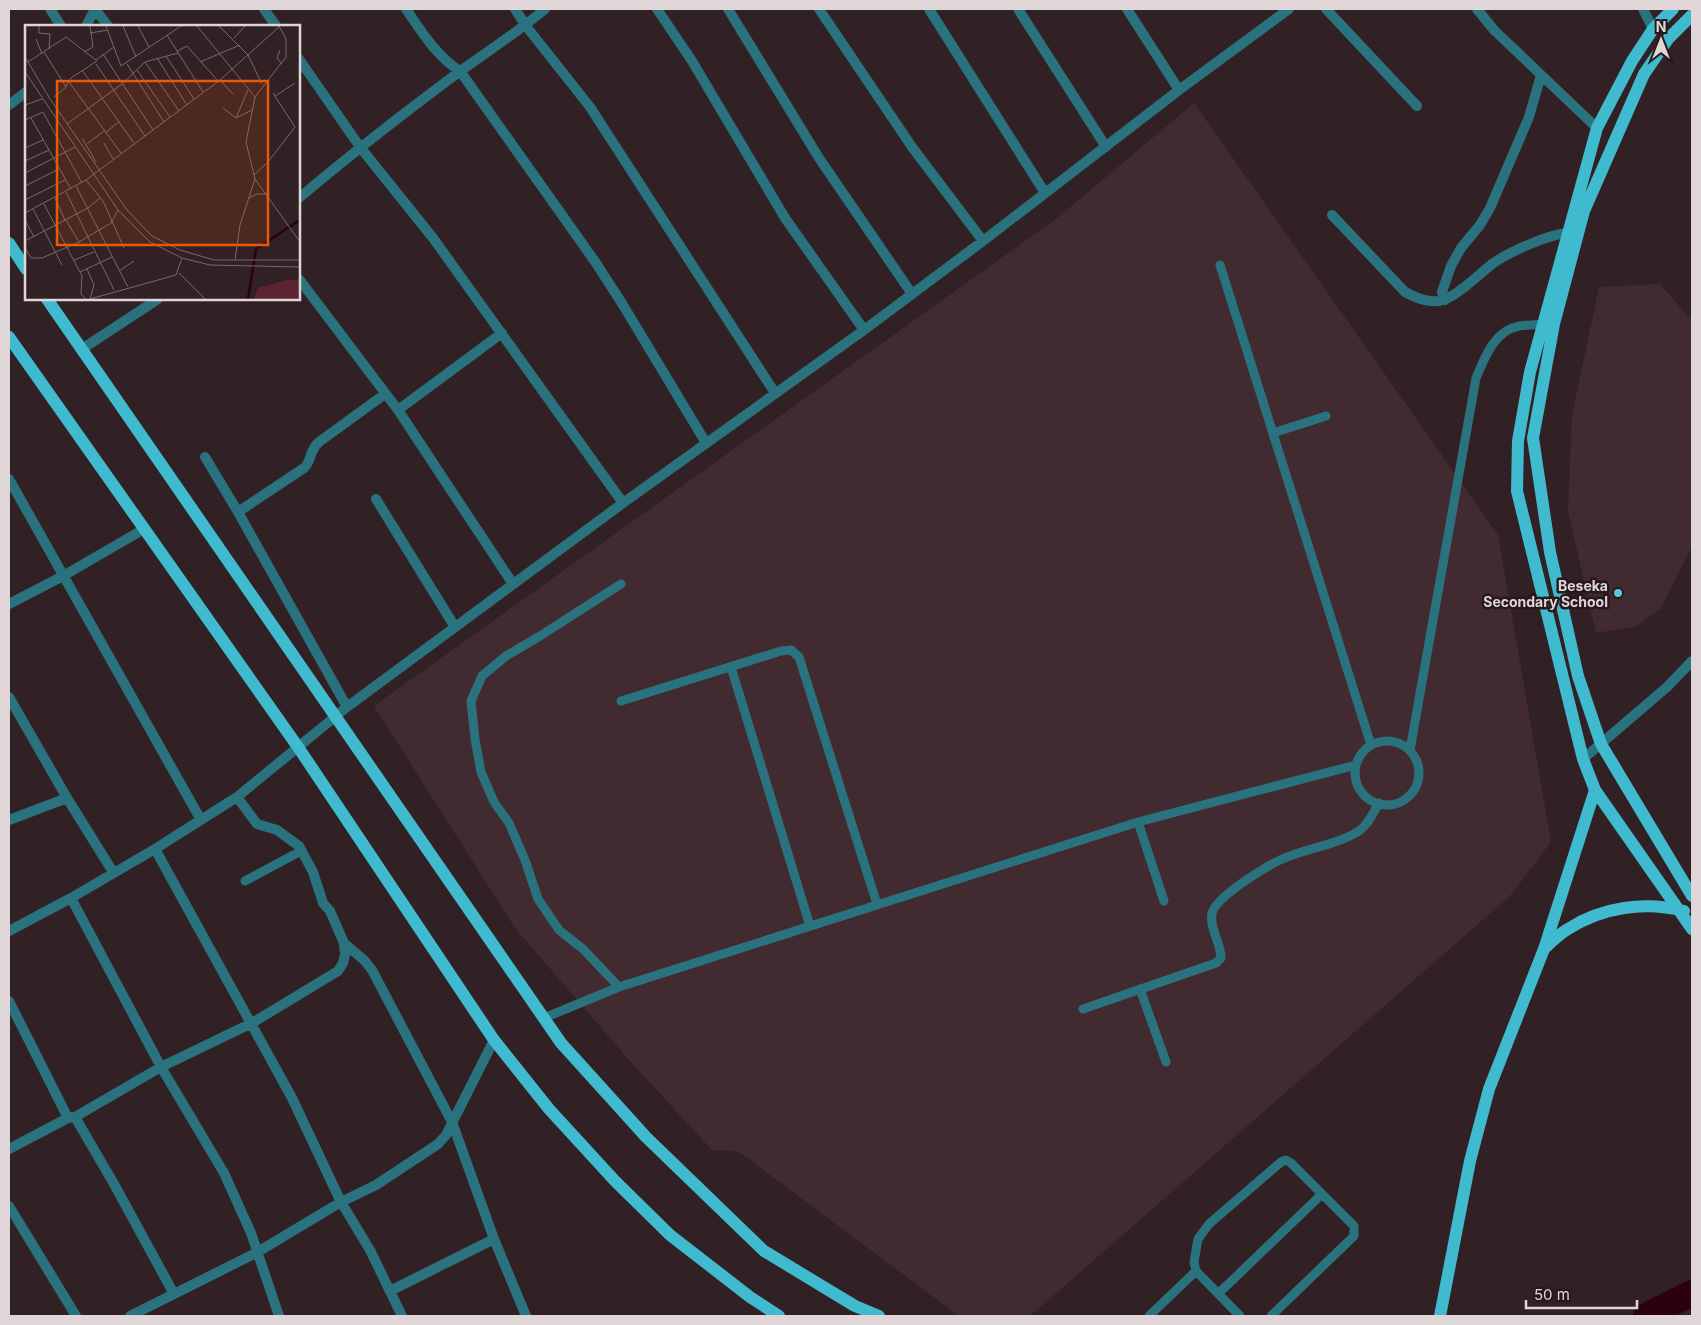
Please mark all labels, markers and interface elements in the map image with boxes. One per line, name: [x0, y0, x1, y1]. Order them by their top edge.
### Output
north arrow: [1636, 15, 1686, 65]
text: N: [1656, 18, 1666, 35]
inset map: [25, 25, 300, 300]
place label: Beseka Secondary School: [1483, 577, 1608, 610]
marker: Beseka Secondary School: [1612, 587, 1624, 599]
scale bar: [1526, 1278, 1637, 1310]
text: 50 m: [1534, 1285, 1570, 1304]

